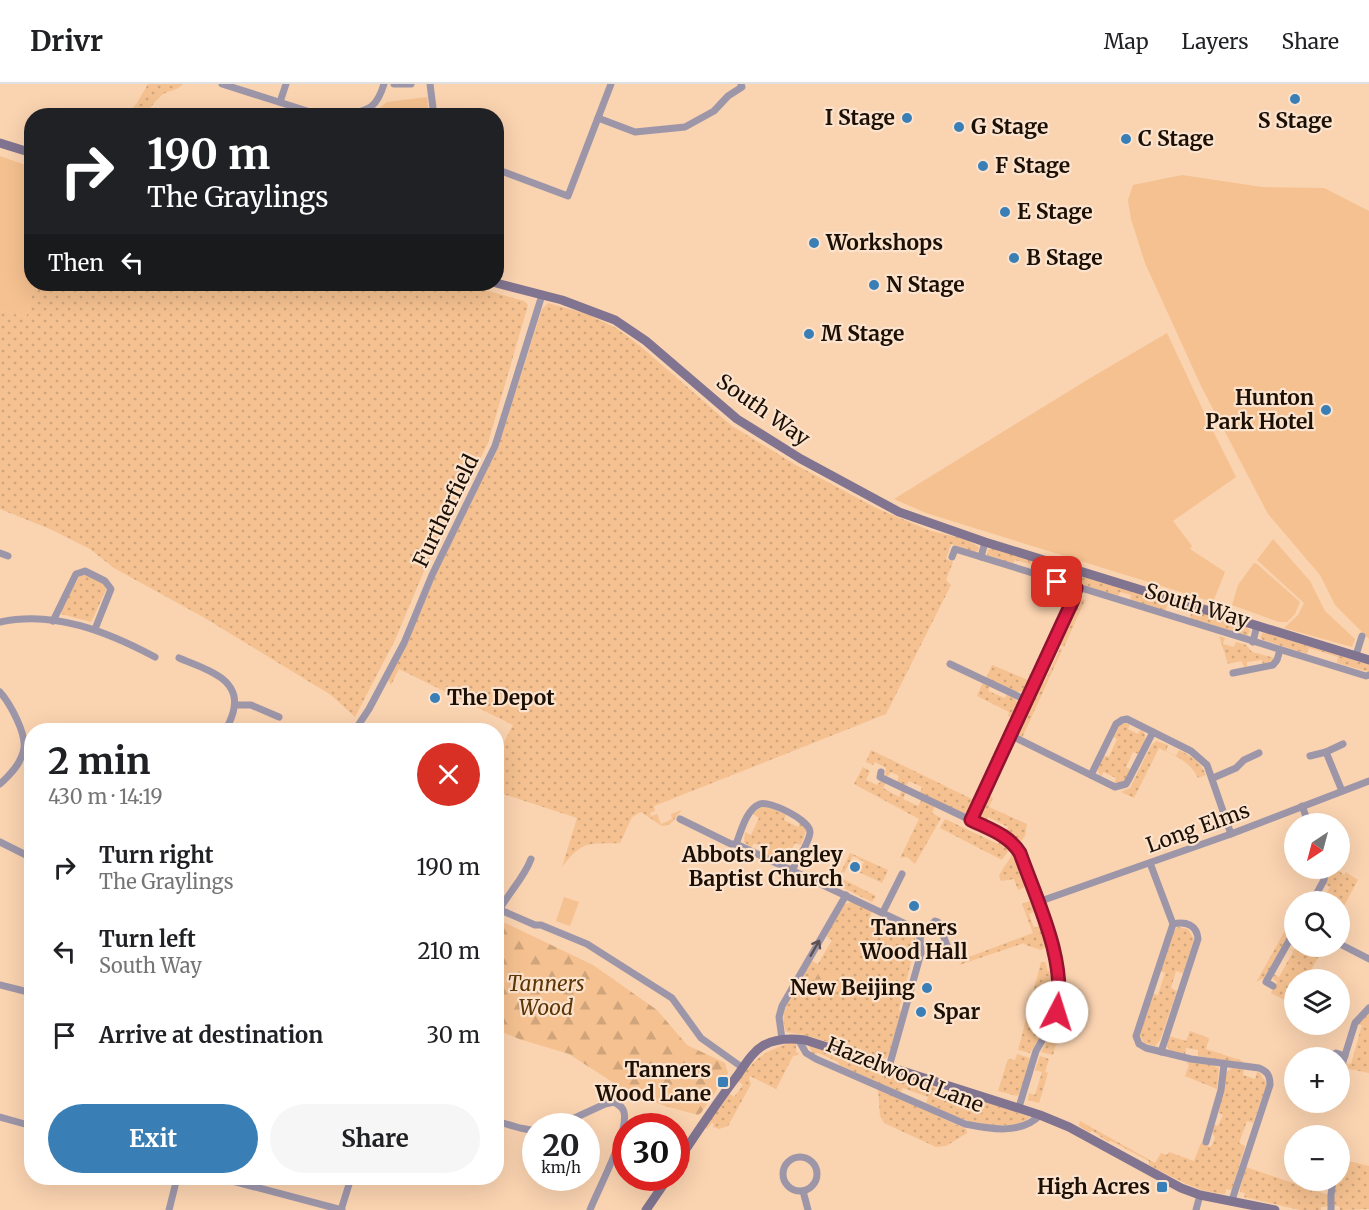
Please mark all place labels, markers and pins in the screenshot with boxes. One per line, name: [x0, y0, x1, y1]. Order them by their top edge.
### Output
marker: S Stage: [1288, 92, 1302, 106]
place label: I Stage: [825, 104, 895, 131]
place label: S Stage: [1258, 107, 1332, 134]
marker: I Stage: [900, 111, 914, 125]
place label: G Stage: [971, 113, 1048, 140]
marker: G Stage: [952, 120, 966, 134]
place label: C Stage: [1138, 125, 1214, 152]
marker: C Stage: [1119, 132, 1133, 146]
place label: F Stage: [995, 152, 1070, 179]
marker: F Stage: [976, 159, 990, 173]
place label: E Stage: [1017, 198, 1093, 225]
marker: E Stage: [998, 205, 1012, 219]
place label: Workshops: [825, 229, 943, 256]
marker: Workshops: [807, 236, 821, 250]
place label: B Stage: [1026, 244, 1103, 271]
marker: B Stage: [1007, 251, 1021, 265]
place label: N Stage: [886, 271, 965, 298]
marker: N Stage: [867, 278, 881, 292]
place label: M Stage: [821, 320, 904, 347]
marker: M Stage: [802, 327, 816, 341]
place label: Hunton Park Hotel: [1205, 384, 1314, 435]
marker: Hunton Park Hotel: [1319, 403, 1333, 417]
pin: [1031, 556, 1082, 607]
place label: The Depot: [447, 684, 555, 711]
marker: The Depot: [428, 691, 442, 705]
place label: Abbots Langley Baptist Church: [681, 841, 844, 892]
marker: Abbots Langley Baptist Church: [848, 860, 862, 874]
marker: Tanners Wood Hall: [907, 899, 921, 913]
place label: Tanners Wood Hall: [860, 914, 968, 965]
place label: New Beijing: [790, 974, 915, 1001]
marker: New Beijing: [920, 981, 934, 995]
place label: Spar: [933, 998, 981, 1025]
marker: Spar: [914, 1005, 928, 1019]
place label: Tanners Wood Lane: [594, 1056, 711, 1107]
marker: Tanners Wood Lane: [716, 1075, 730, 1089]
place label: High Acres: [1037, 1173, 1150, 1200]
marker: High Acres: [1155, 1180, 1169, 1194]

